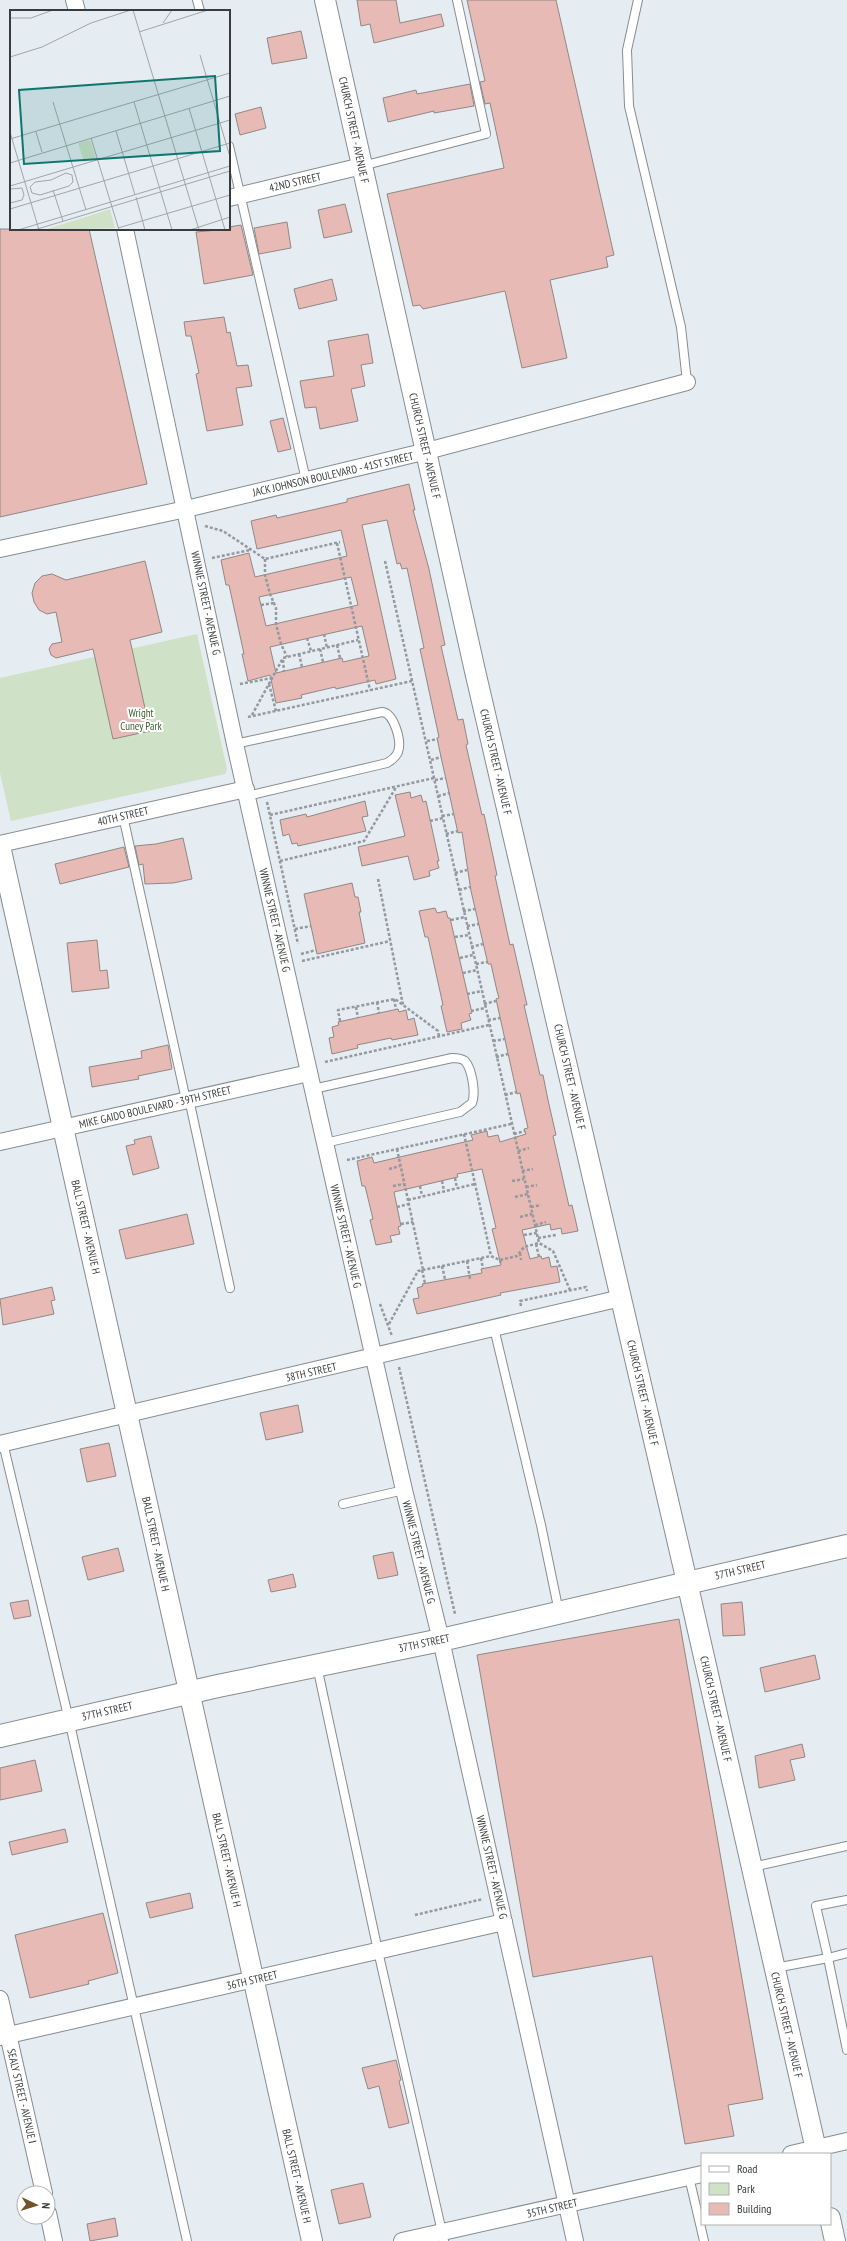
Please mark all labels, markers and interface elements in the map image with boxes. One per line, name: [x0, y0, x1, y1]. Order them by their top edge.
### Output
inset map: [10, 10, 230, 230]
street label: CHURCH STREET - AVENUE F: [336, 76, 372, 185]
street label: 42ND STREET: [268, 169, 323, 195]
street label: CHURCH STREET - AVENUE F: [406, 392, 444, 501]
street label: JACK JOHNSON BOULEVARD - 41ST STREET: [250, 449, 415, 500]
street label: WINNIE STREET - AVENUE G: [188, 550, 224, 656]
park label: Wright Cuney Park: [120, 706, 162, 733]
street label: CHURCH STREET - AVENUE F: [477, 708, 515, 817]
street label: 40TH STREET: [96, 803, 150, 829]
street label: WINNIE STREET - AVENUE G: [256, 867, 294, 973]
street label: CHURCH STREET - AVENUE F: [551, 1023, 589, 1132]
street label: MIKE GAIDO BOULEVARD - 39TH STREET: [77, 1083, 233, 1131]
street label: BALL STREET - AVENUE H: [68, 1179, 104, 1276]
street label: WINNIE STREET - AVENUE G: [327, 1183, 365, 1289]
street label: CHURCH STREET - AVENUE F: [624, 1339, 662, 1448]
street label: 38TH STREET: [284, 1359, 338, 1385]
street label: BALL STREET - AVENUE H: [139, 1495, 173, 1593]
street label: WINNIE STREET - AVENUE G: [399, 1499, 439, 1605]
street label: 37TH STREET: [713, 1557, 767, 1583]
street label: 37TH STREET: [397, 1631, 451, 1655]
street label: CHURCH STREET - AVENUE F: [697, 1655, 735, 1764]
street label: 37TH STREET: [80, 1698, 134, 1724]
street label: BALL STREET - AVENUE H: [209, 1812, 245, 1909]
street label: WINNIE STREET - AVENUE G: [473, 1814, 511, 1920]
street label: 36TH STREET: [225, 1967, 279, 1993]
street label: CHURCH STREET - AVENUE F: [768, 1971, 806, 2080]
street label: SEALY STREET - AVENUE I: [4, 2047, 40, 2145]
street label: BALL STREET - AVENUE H: [279, 2128, 315, 2225]
legend: [701, 2153, 831, 2225]
text: Road: [737, 2161, 757, 2176]
text: Park: [737, 2181, 755, 2196]
north arrow: [16, 2185, 56, 2225]
street label: 35TH STREET: [525, 2195, 579, 2221]
text: Building: [737, 2201, 772, 2216]
text: N: [39, 2202, 53, 2209]

